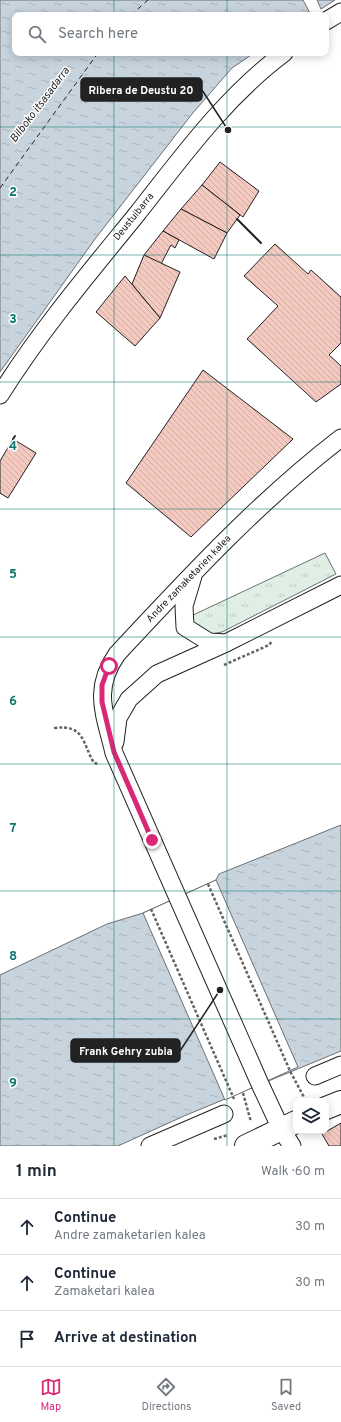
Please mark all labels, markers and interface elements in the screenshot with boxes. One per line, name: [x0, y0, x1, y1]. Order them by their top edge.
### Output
search box: [12, 12, 329, 56]
icon: search: [26, 23, 48, 45]
text: Search here: [58, 25, 138, 44]
water label: Bilboko itsasadarra: [7, 64, 73, 146]
callout: Ribera de Deustu 20: [81, 78, 202, 101]
text: Ribera de Deustu 20: [88, 84, 194, 98]
text: 2: [9, 185, 17, 201]
street label: Deustuibarra: [111, 190, 157, 244]
text: 3: [9, 312, 17, 328]
text: 4: [9, 439, 17, 455]
street label: Andre zamaketarien kalea: [144, 533, 234, 625]
text: 5: [9, 567, 17, 583]
route start: [100, 657, 118, 675]
text: 6: [9, 694, 17, 710]
text: 7: [10, 821, 17, 837]
route end: [143, 831, 161, 849]
text: 8: [9, 949, 17, 965]
callout: Frank Gehry zubia: [71, 1039, 180, 1062]
text: Frank Gehry zubia: [79, 1045, 173, 1059]
text: 9: [9, 1076, 17, 1092]
map controls: [293, 1098, 329, 1134]
button: layers: [293, 1098, 329, 1134]
text: 1 min: [16, 1161, 57, 1183]
text: Walk · 60 m: [261, 1164, 325, 1180]
text: Continue: [54, 1209, 116, 1228]
icon: ahead: [16, 1216, 38, 1238]
text: 30 m: [295, 1219, 325, 1235]
text: Andre zamaketarien kalea: [54, 1228, 205, 1244]
text: Continue: [54, 1265, 116, 1284]
icon: ahead: [16, 1272, 38, 1294]
text: 30 m: [295, 1275, 325, 1291]
text: Zamaketari kalea: [54, 1284, 154, 1300]
icon: arrive: [16, 1328, 38, 1350]
text: Arrive at destination: [54, 1329, 197, 1348]
tab: Map: [40, 1376, 62, 1414]
tab: Directions: [141, 1376, 191, 1414]
tab: Saved: [271, 1376, 301, 1414]

